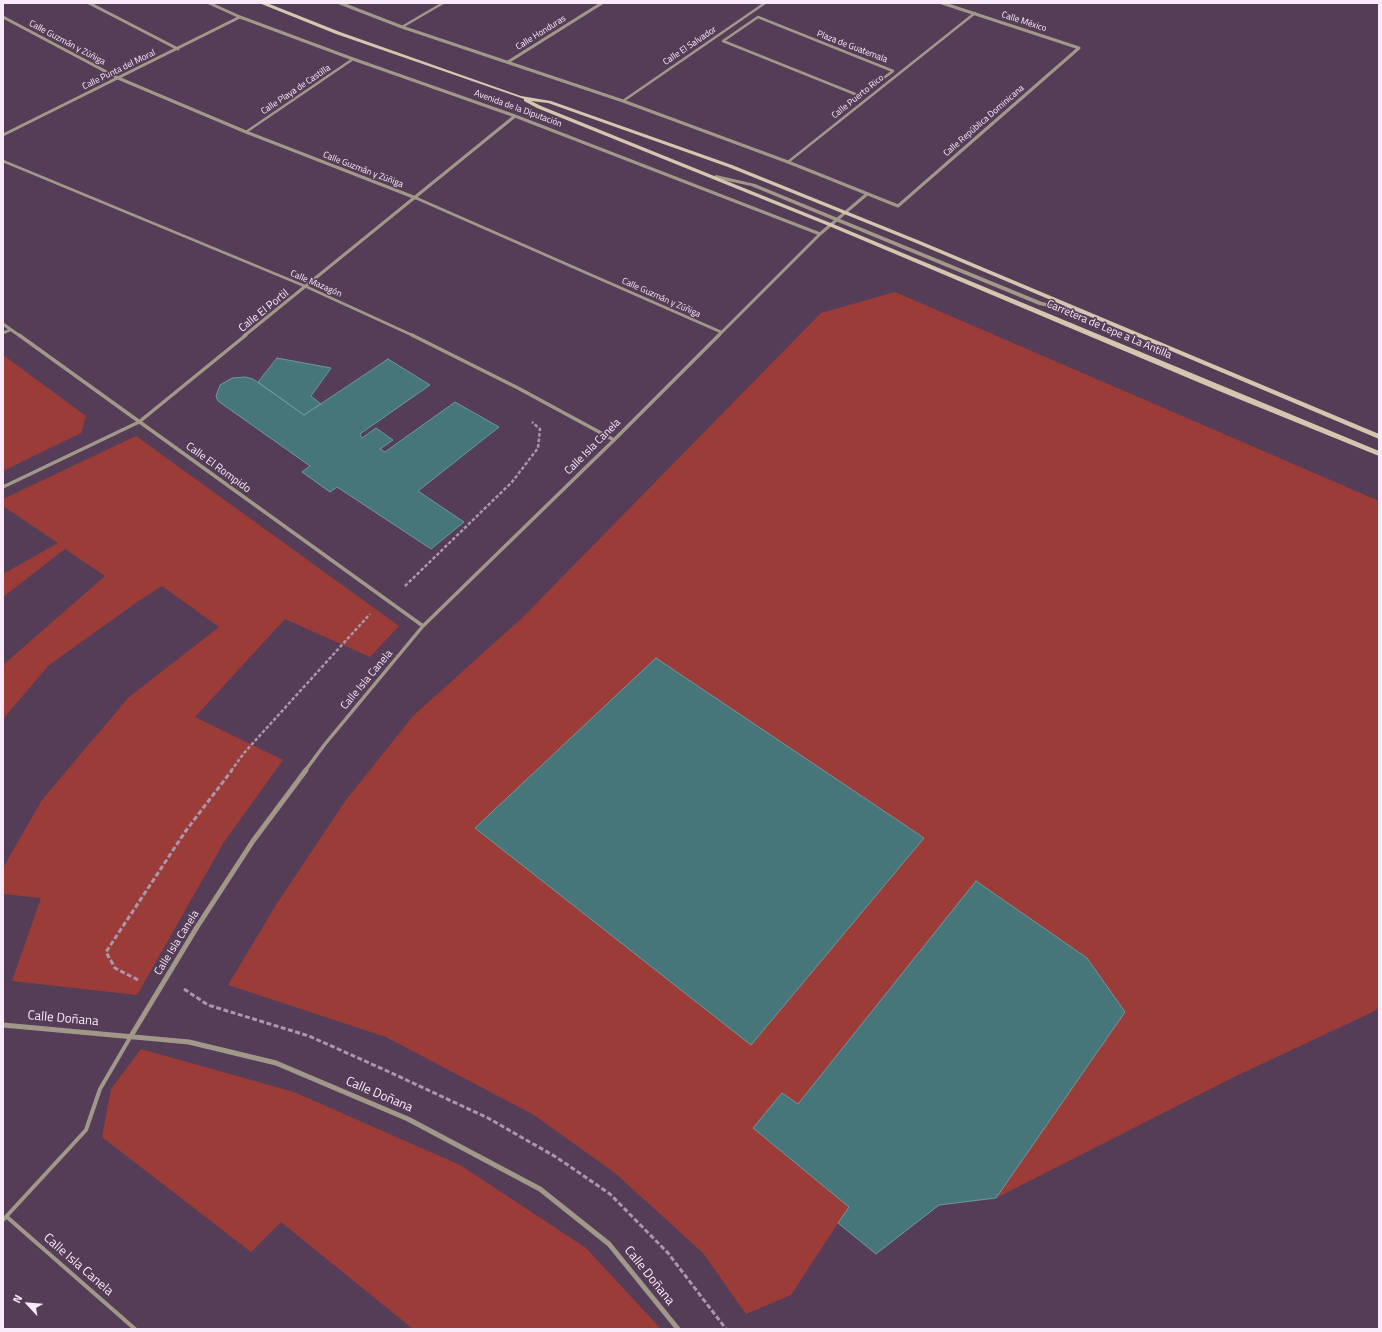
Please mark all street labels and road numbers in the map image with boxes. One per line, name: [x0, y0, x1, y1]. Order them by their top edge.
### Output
street label: Calle México: [1000, 10, 1048, 34]
street label: Calle Honduras: [514, 13, 568, 53]
street label: Calle Guzmán y Zúñiga: [27, 18, 107, 68]
street label: Calle El Salvador: [661, 24, 719, 68]
street label: Plaza de Guatemala: [815, 29, 889, 65]
street label: Calle Punta del Moral: [81, 48, 157, 92]
street label: Calle Playa de Castilla: [259, 63, 333, 117]
street label: Calle Puerto Rico: [830, 73, 886, 121]
street label: Calle República Dominicana: [941, 83, 1027, 159]
street label: Avenida de la Diputación: [473, 88, 563, 130]
street label: Calle Guzmán y Zúñiga: [321, 150, 405, 190]
street label: Calle Mazagón: [289, 268, 343, 300]
street label: Calle Guzmán y Zúñiga: [620, 276, 702, 320]
street label: Calle El Portil: [236, 287, 292, 335]
street label: Carretera de Lepe a La Antilla: [1045, 298, 1173, 362]
street label: Calle Isla Canela: [562, 416, 624, 478]
street label: Calle El Rompido: [183, 440, 253, 496]
street label: Calle Isla Canela: [338, 647, 396, 713]
street label: Calle Isla Canela: [152, 908, 202, 978]
street label: Calle Doñana: [27, 1008, 99, 1030]
street label: Calle Doñana: [343, 1074, 415, 1116]
street label: Calle Isla Canela: [40, 1230, 116, 1300]
street label: Calle Doñana: [621, 1243, 677, 1309]

